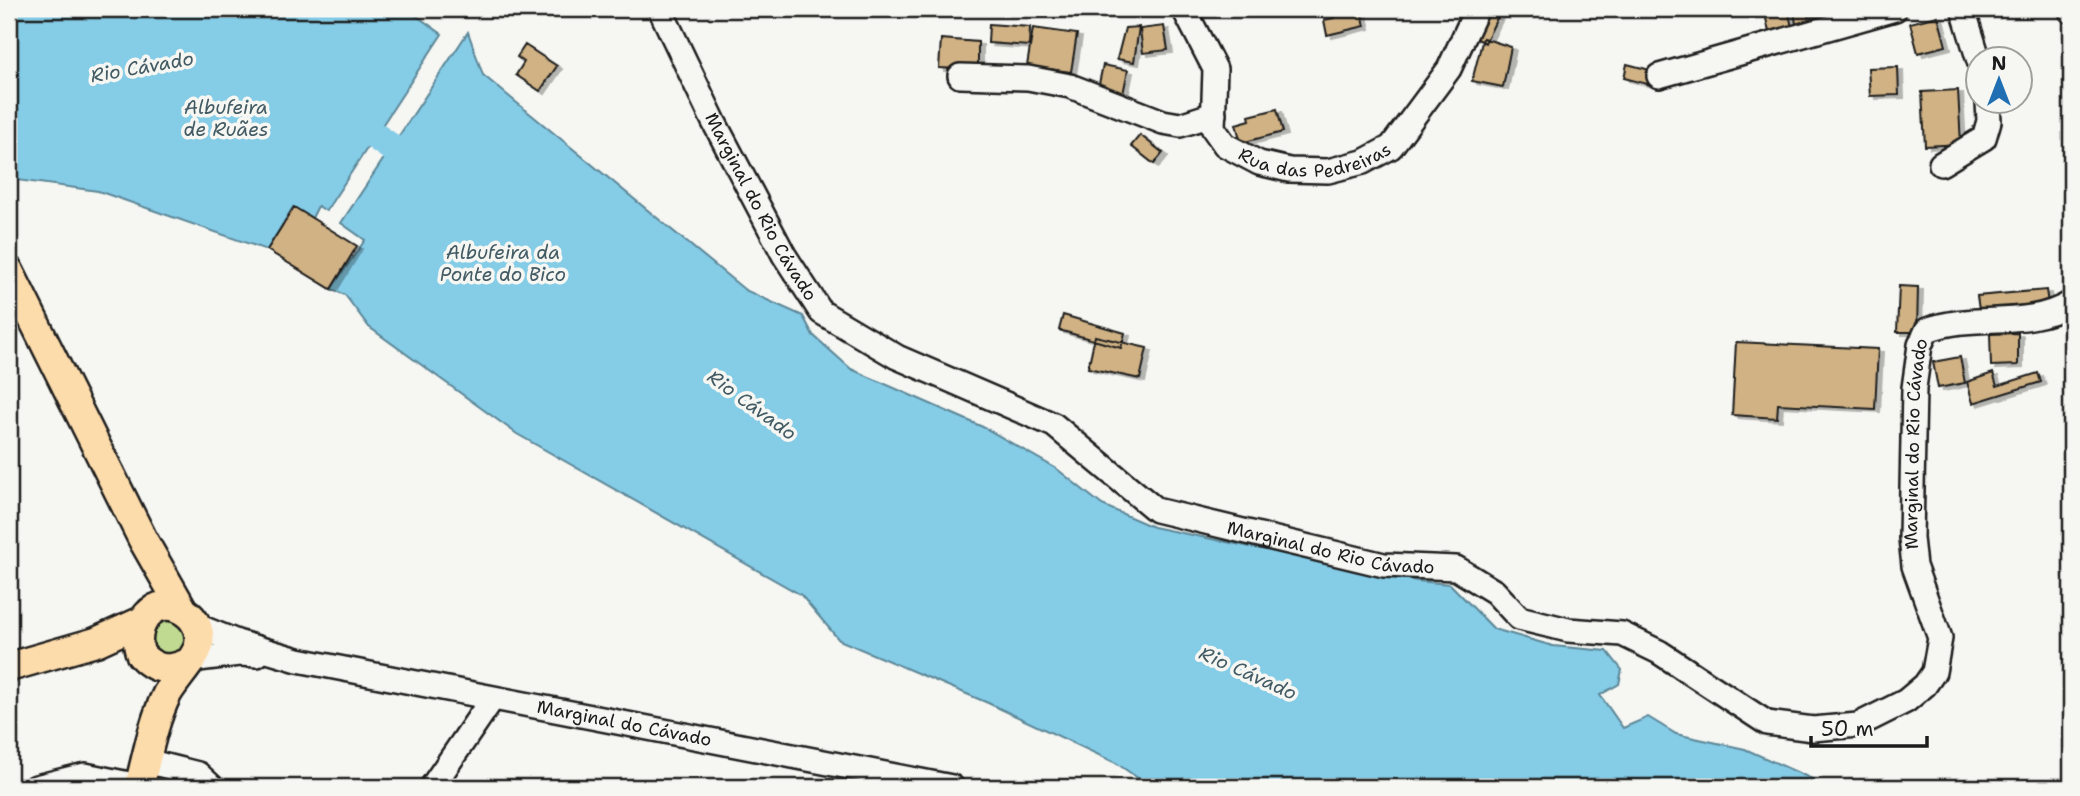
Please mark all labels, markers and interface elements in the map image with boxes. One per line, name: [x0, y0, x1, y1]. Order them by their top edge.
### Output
water label: Rio Cávado: [88, 46, 196, 88]
north arrow: [1965, 46, 2035, 116]
text: N: [1991, 51, 2007, 76]
water label: Albufeira de Ruães: [184, 95, 268, 142]
street label: Marginal do Rio Cávado: [699, 109, 823, 305]
street label: Rua das Pedreiras: [1234, 137, 1395, 184]
water label: Albufeira da Ponte do Bico: [440, 240, 566, 287]
street label: Marginal do Rio Cávado: [1898, 334, 1934, 551]
water label: Rio Cávado: [702, 364, 802, 446]
street label: Marginal do Rio Cávado: [1225, 516, 1435, 579]
water label: Rio Cávado: [1195, 640, 1301, 706]
street label: Marginal do Cávado: [535, 695, 714, 752]
scale bar: [1811, 705, 1926, 749]
text: 50 m: [1821, 715, 1874, 743]

